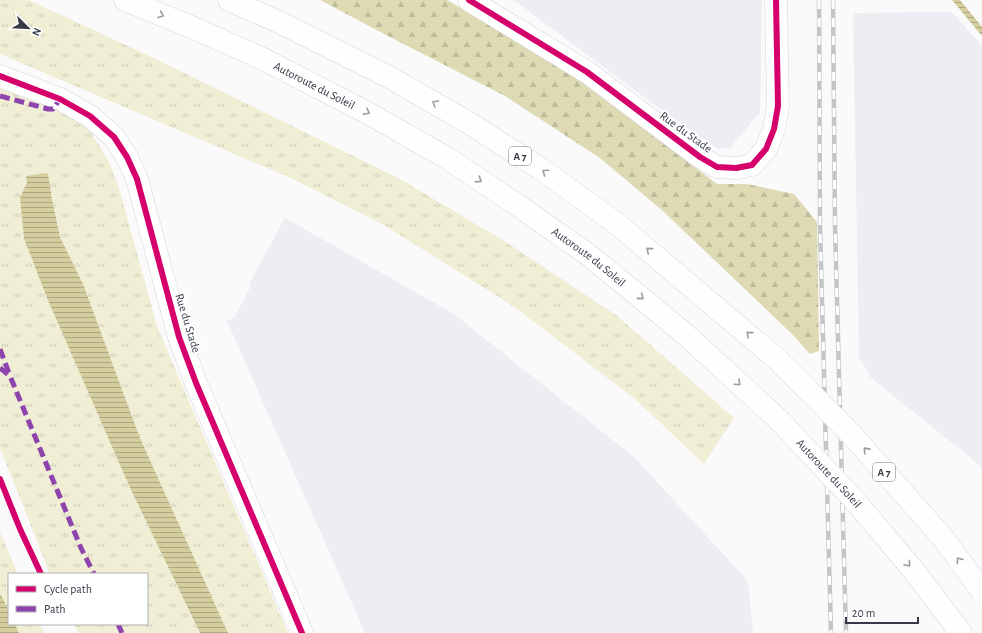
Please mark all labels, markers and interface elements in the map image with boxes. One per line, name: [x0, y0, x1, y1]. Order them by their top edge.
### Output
north arrow: [8, 8, 48, 48]
one-way arrow: [158, 10, 165, 18]
text: N: [30, 26, 43, 38]
street label: Autoroute du Soleil: [272, 60, 357, 111]
one-way arrow: [432, 101, 439, 108]
one-way arrow: [363, 108, 370, 115]
street label: Rue du Stade: [658, 109, 714, 155]
road number: A 7: [509, 147, 531, 165]
one-way arrow: [542, 169, 549, 177]
one-way arrow: [475, 175, 482, 182]
street label: Autoroute du Soleil: [550, 225, 628, 289]
one-way arrow: [647, 248, 654, 255]
street label: Rue du Stade: [173, 292, 203, 354]
one-way arrow: [636, 293, 643, 300]
one-way arrow: [746, 332, 753, 339]
one-way arrow: [734, 378, 741, 385]
street label: Autoroute du Soleil: [794, 437, 864, 510]
one-way arrow: [863, 448, 870, 455]
road number: A 7: [873, 463, 895, 481]
one-way arrow: [957, 557, 964, 564]
one-way arrow: [904, 559, 911, 567]
legend: [8, 573, 148, 625]
text: Cycle path: [44, 583, 92, 596]
scale bar: [846, 599, 918, 625]
text: Path: [44, 603, 66, 615]
text: 20 m: [852, 607, 875, 619]

